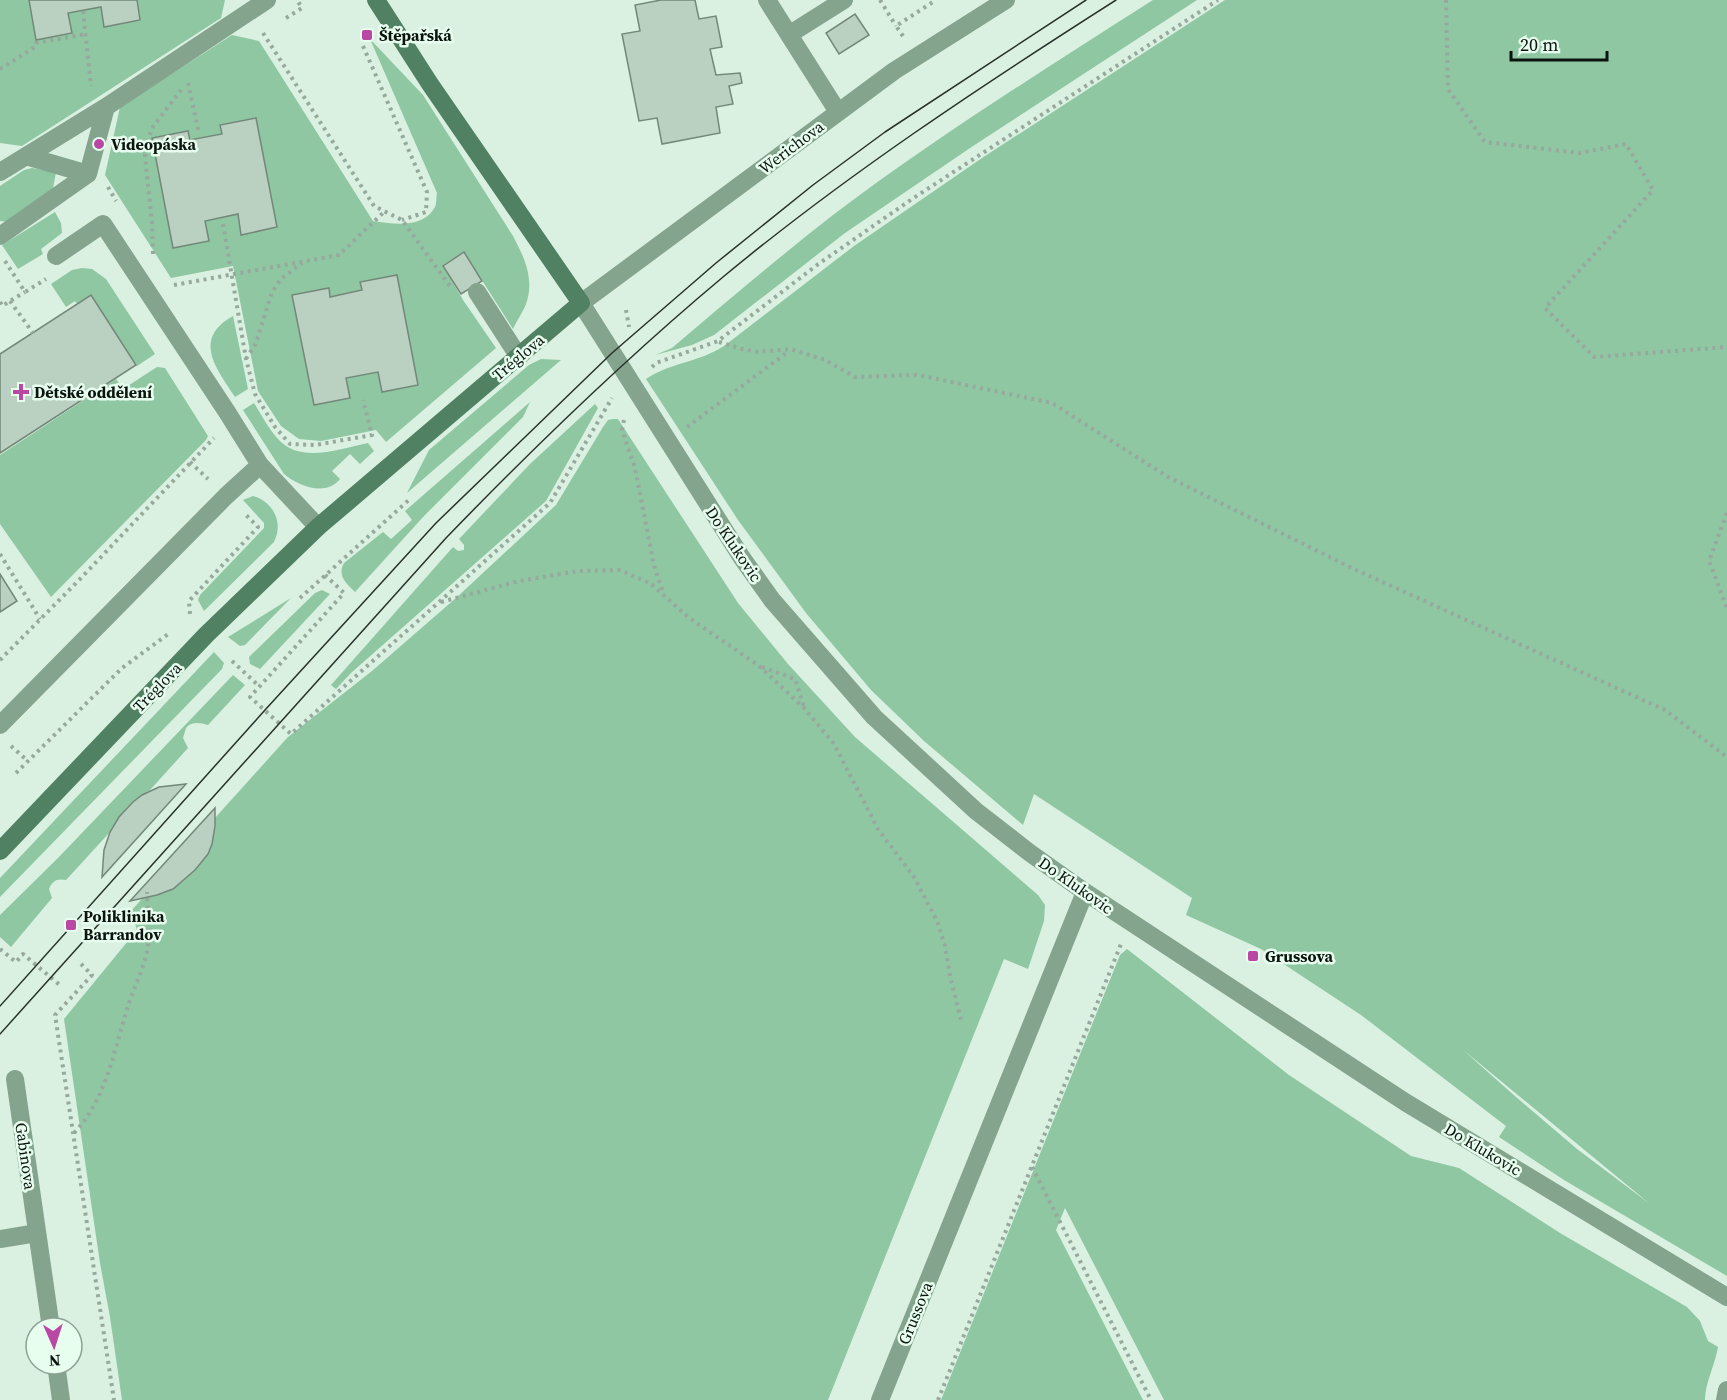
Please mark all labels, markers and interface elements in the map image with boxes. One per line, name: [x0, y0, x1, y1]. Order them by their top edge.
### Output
place label: Štěpařská: [379, 24, 452, 46]
scale bar: [1511, 24, 1607, 62]
marker: Štěpařská: [360, 28, 374, 42]
text: 20 m: [1520, 32, 1558, 57]
street label: Werichova: [754, 115, 829, 179]
place label: Videopáska: [111, 133, 196, 155]
marker: Videopáska: [92, 137, 106, 151]
street label: Tréglova: [487, 328, 549, 385]
place label: Dětské oddělení: [34, 381, 152, 403]
marker: Dětské oddělení: [12, 383, 30, 401]
street label: Do Klukovic: [701, 502, 767, 586]
street label: Tréglova: [128, 657, 187, 717]
street label: Do Klukovic: [1034, 851, 1118, 919]
place label: Poliklinika Barrandov: [83, 905, 165, 945]
marker: Poliklinika Barrandov: [64, 918, 78, 932]
place label: Grussova: [1265, 945, 1334, 967]
marker: Grussova: [1246, 949, 1260, 963]
street label: Do Klukovic: [1440, 1117, 1526, 1181]
street label: Gabinova: [10, 1121, 42, 1192]
street label: Grussova: [893, 1278, 938, 1348]
north arrow: [24, 1316, 84, 1376]
text: N: [48, 1350, 61, 1372]

